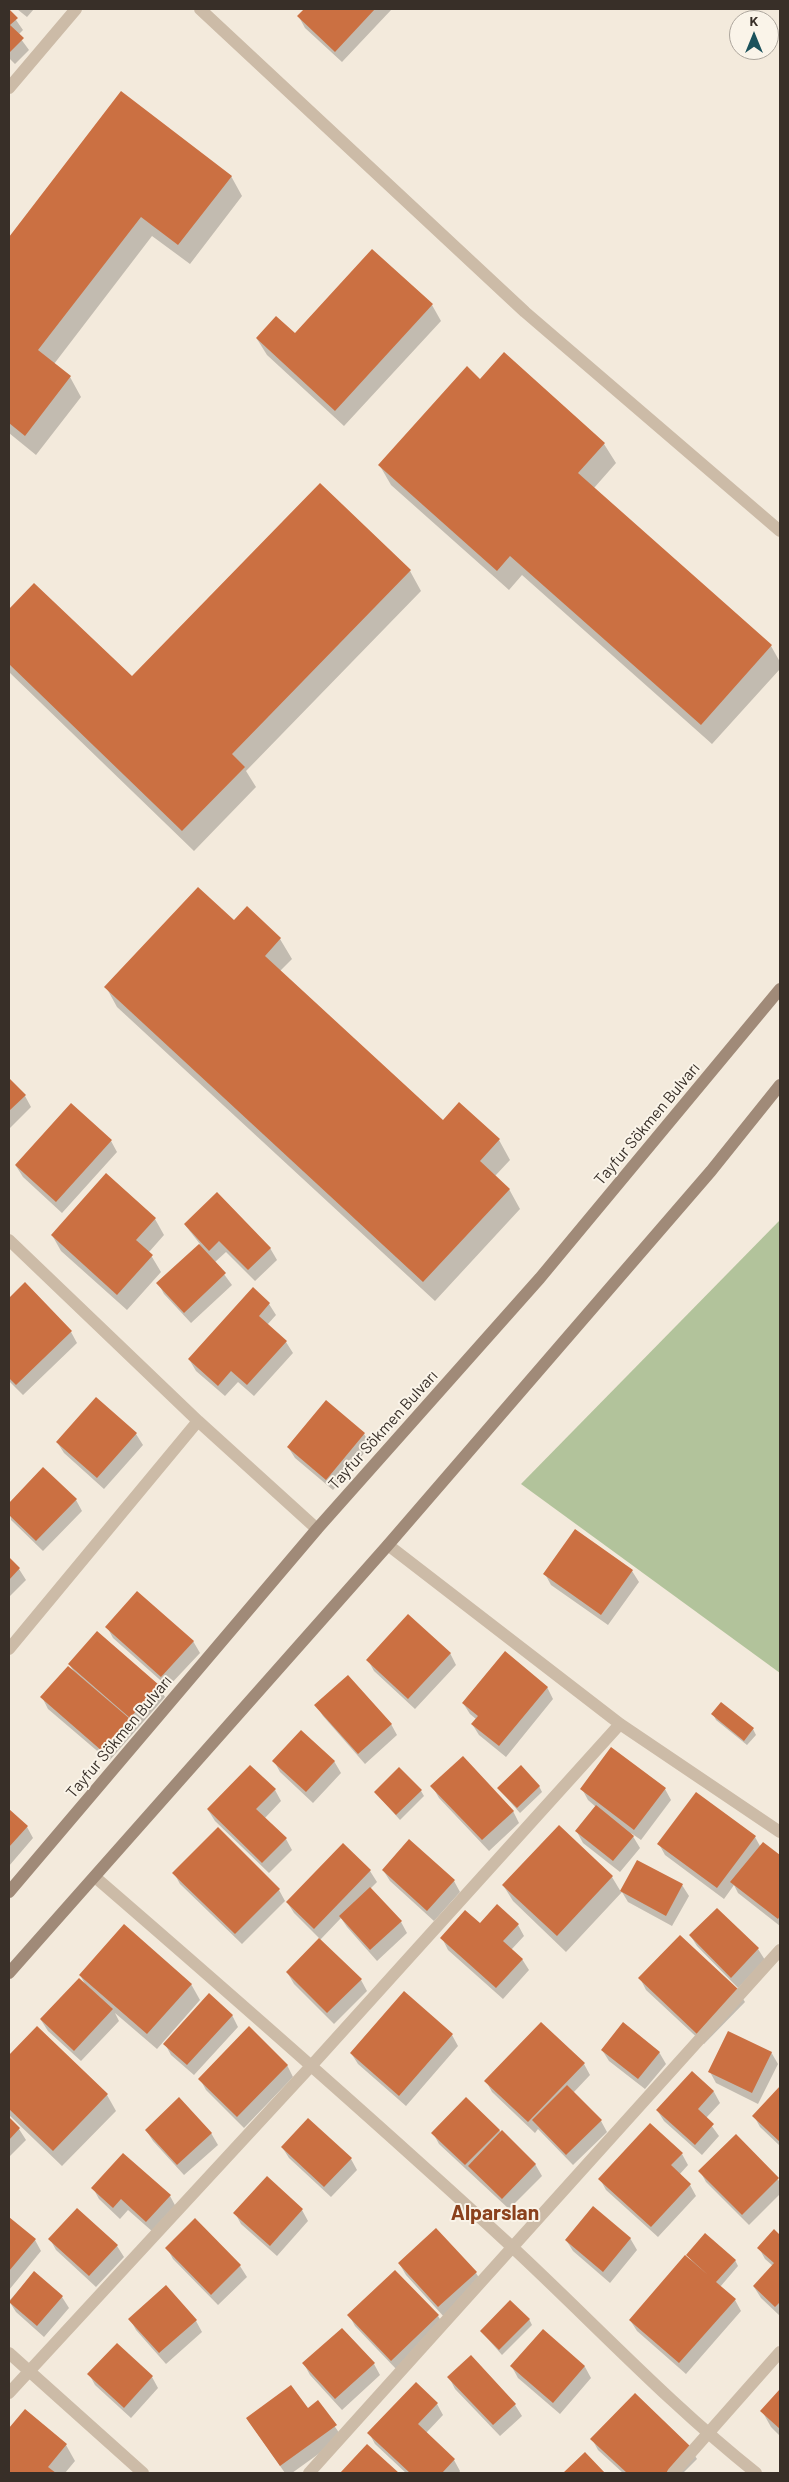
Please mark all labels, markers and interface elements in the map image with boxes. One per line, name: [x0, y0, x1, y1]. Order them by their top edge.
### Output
north arrow: [729, 10, 779, 60]
text: K: [750, 12, 758, 29]
street label: Tayfur Sökmen Bulvarı: [590, 1059, 704, 1189]
street label: Tayfur Sökmen Bulvarı: [324, 1366, 442, 1494]
street label: Tayfur Sökmen Bulvarı: [62, 1672, 176, 1802]
district label: Alparslan: [451, 2200, 539, 2226]

